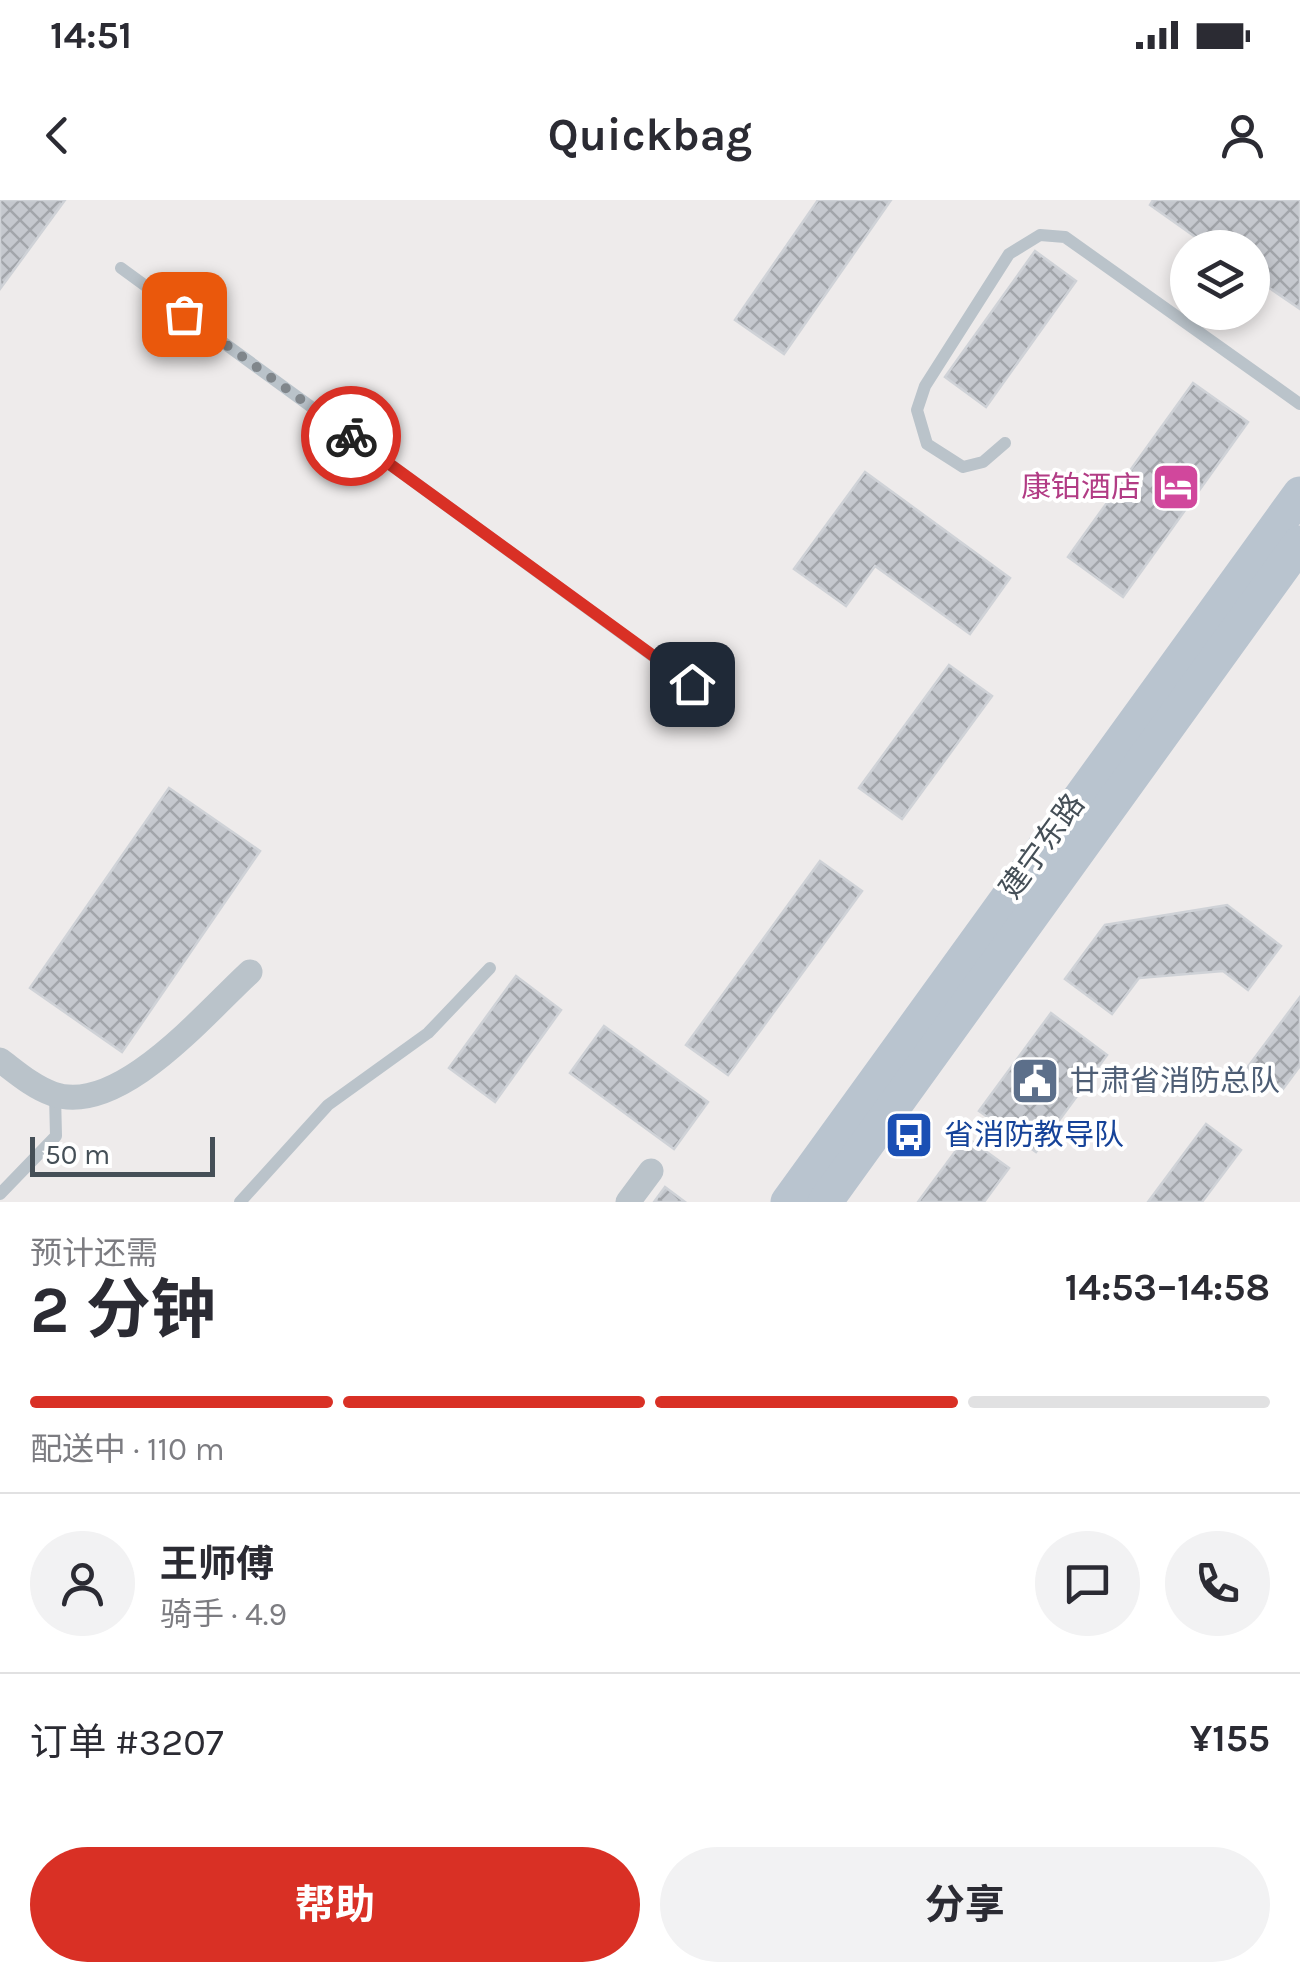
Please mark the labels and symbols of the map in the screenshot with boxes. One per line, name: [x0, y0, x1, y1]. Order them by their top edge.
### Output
pin: [142, 272, 227, 357]
courier: [301, 386, 401, 486]
hotel icon: 康铂酒店: [1150, 461, 1202, 513]
place label: 康铂酒店: [1021, 469, 1141, 505]
pin: [650, 642, 735, 727]
street label: 建宁东路: [992, 787, 1092, 905]
public building icon: 甘肃省消防总队: [1009, 1055, 1061, 1107]
place label: 甘肃省消防总队: [1070, 1063, 1280, 1099]
bus stop icon: 省消防教导队: [883, 1109, 935, 1161]
place label: 省消防教导队: [944, 1117, 1124, 1153]
scale bar: [30, 1132, 215, 1176]

